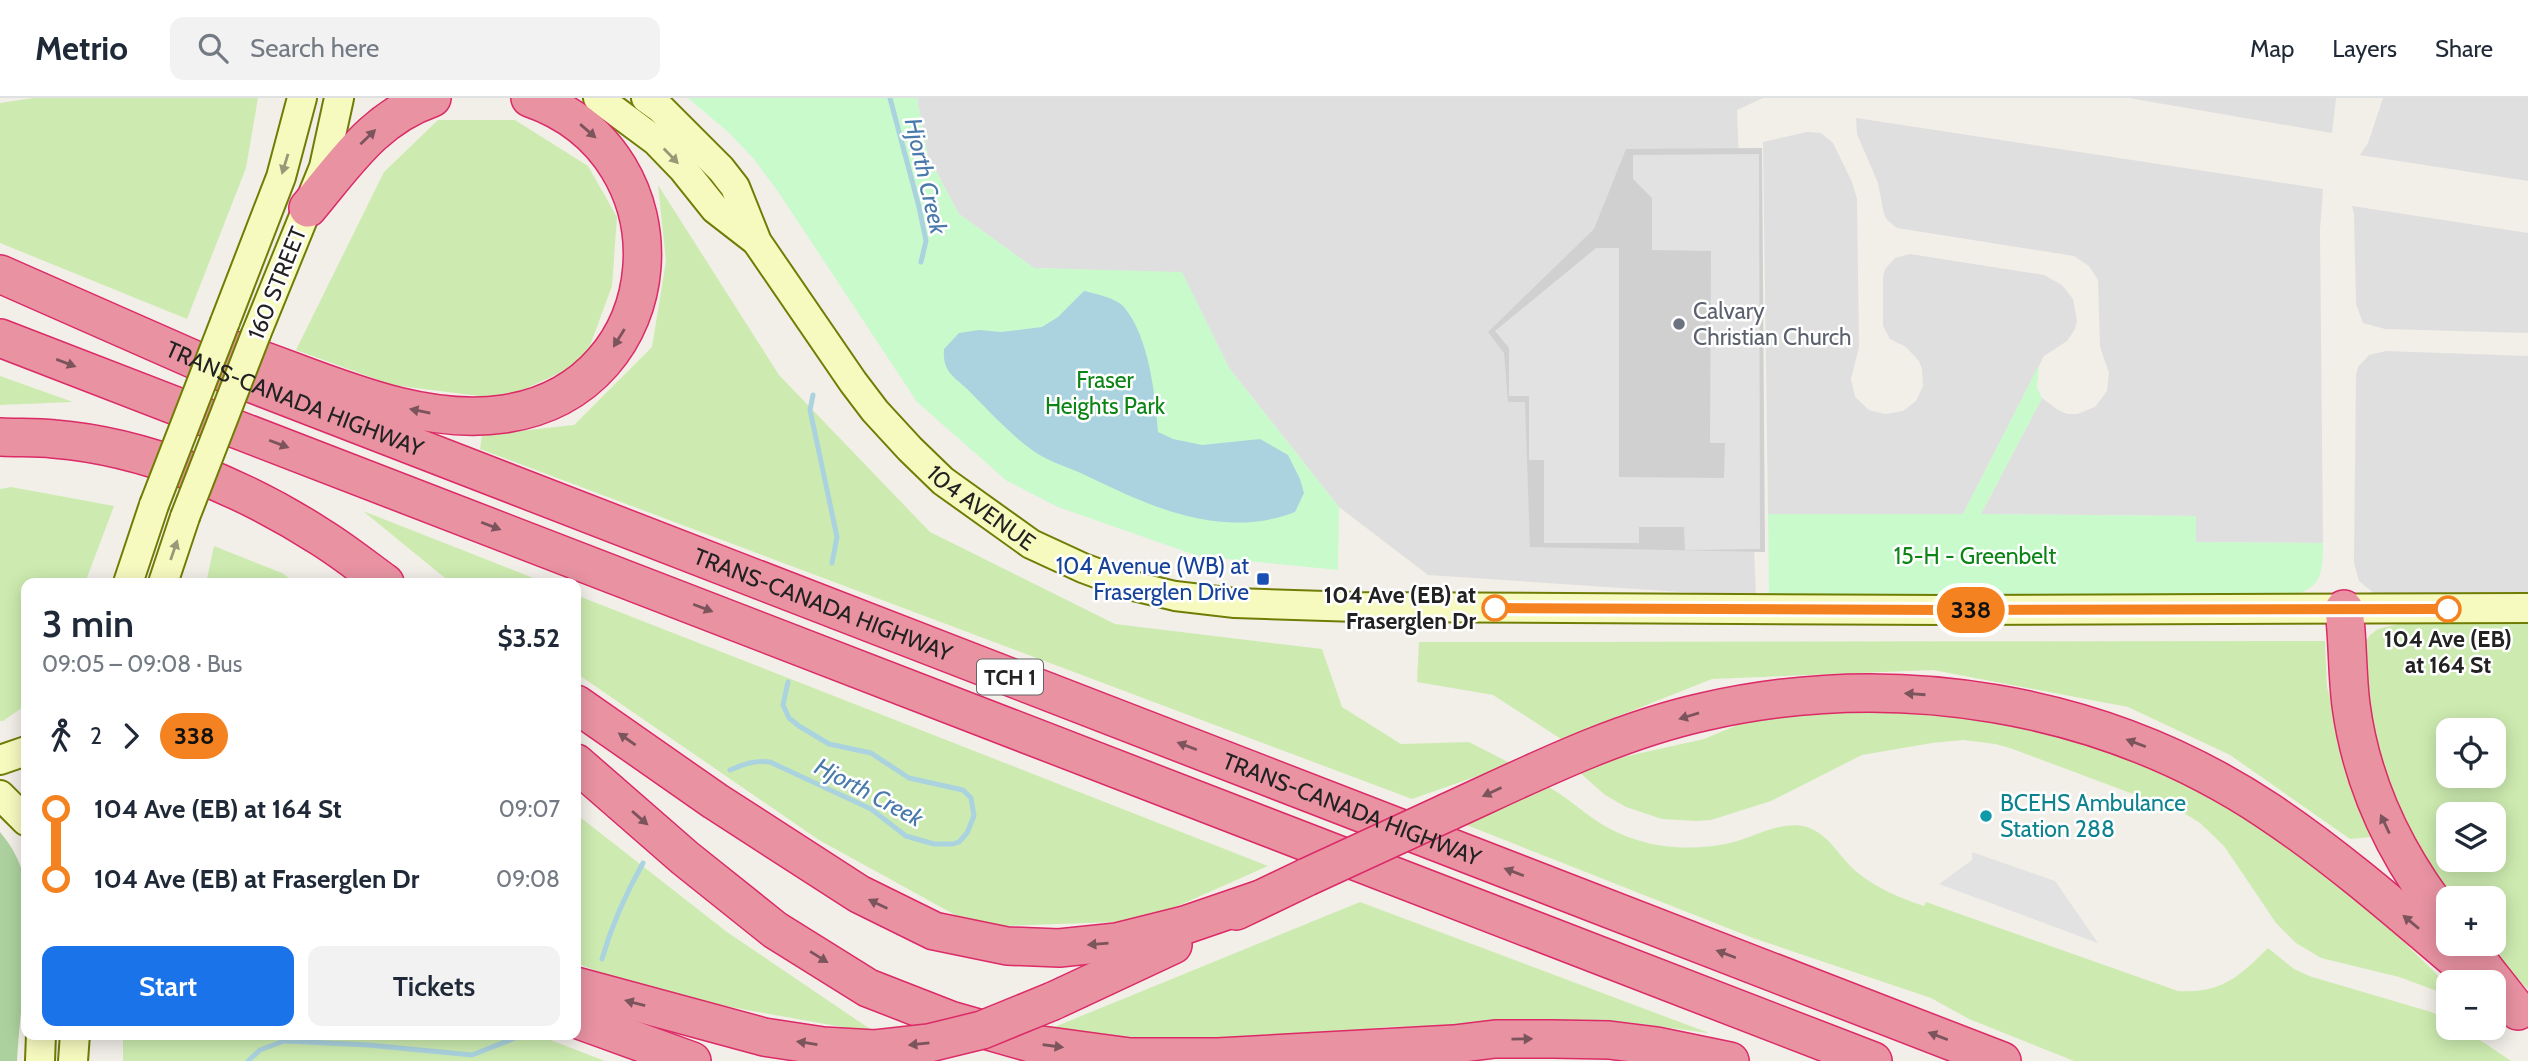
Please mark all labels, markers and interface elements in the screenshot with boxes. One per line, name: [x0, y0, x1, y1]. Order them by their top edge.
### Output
search box: [170, 17, 660, 80]
text: Metrio: [35, 28, 128, 68]
icon: search: [194, 29, 232, 67]
text: Search here: [250, 32, 379, 64]
text: Map: [2250, 34, 2294, 63]
text: Layers: [2332, 34, 2397, 63]
text: Share: [2435, 34, 2493, 63]
water label: Hjorth Creek: [899, 115, 954, 238]
one-way arrow: [580, 123, 597, 138]
one-way arrow: [360, 129, 376, 145]
one-way arrow: [662, 147, 679, 164]
one-way arrow: [280, 154, 290, 175]
street label: 160 STREET: [242, 223, 312, 343]
place label: Calvary Christian Church: [1693, 297, 1852, 351]
marker: Calvary Christian Church: [1671, 316, 1687, 332]
one-way arrow: [613, 328, 626, 347]
street label: TRANS-CANADA HIGHWAY: [161, 335, 428, 463]
one-way arrow: [56, 358, 77, 369]
park label: Fraser Heights Park: [1045, 366, 1166, 420]
one-way arrow: [409, 405, 431, 416]
one-way arrow: [268, 439, 289, 450]
street label: 104 AVENUE: [921, 459, 1041, 557]
one-way arrow: [480, 521, 501, 532]
one-way arrow: [169, 539, 180, 560]
street label: TRANS-CANADA HIGHWAY: [690, 542, 957, 668]
park label: 15-H - Greenbelt: [1894, 542, 2056, 570]
place label: 104 Avenue (WB) at Fraserglen Drive: [1056, 552, 1249, 606]
marker: 104 Avenue (WB) at Fraserglen Drive: [1255, 571, 1271, 587]
place label: 104 Ave (EB) at Fraserglen Dr: [1324, 581, 1476, 635]
line badge: 338: [1931, 587, 2011, 633]
marker: 104 Ave (EB) at Fraserglen Dr: [1482, 595, 1508, 621]
text: 338: [1951, 595, 1991, 624]
marker: 104 Ave (EB) at 164 St: [2435, 596, 2461, 622]
text: 3 min: [42, 600, 134, 647]
one-way arrow: [693, 603, 714, 614]
text: $3.52: [497, 622, 560, 654]
place label: 104 Ave (EB) at 164 St: [2384, 625, 2512, 679]
text: 09:05 – 09:08 · Bus: [42, 650, 242, 678]
road number: TCH 1: [977, 660, 1043, 694]
one-way arrow: [1903, 688, 1925, 699]
one-way arrow: [1679, 711, 1700, 721]
icon: walk: [42, 717, 80, 755]
icon: forward: [112, 717, 150, 755]
map controls: [2436, 718, 2506, 1040]
button: locate: [2436, 718, 2506, 788]
text: 338: [174, 721, 214, 750]
text: 2: [90, 722, 102, 750]
one-way arrow: [618, 732, 636, 746]
one-way arrow: [2125, 737, 2146, 748]
one-way arrow: [1177, 740, 1198, 751]
street label: TRANS-CANADA HIGHWAY: [1218, 747, 1486, 872]
water label: Hjorth Creek: [810, 751, 929, 833]
one-way arrow: [1482, 786, 1502, 798]
place label: BCEHS Ambulance Station 288: [2000, 789, 2186, 843]
text: 104 Ave (EB) at 164 St: [94, 793, 342, 825]
text: 09:07: [499, 795, 560, 823]
button: layers: [2436, 802, 2506, 872]
marker: BCEHS Ambulance Station 288: [1978, 808, 1994, 824]
one-way arrow: [631, 810, 648, 825]
one-way arrow: [2380, 814, 2391, 834]
text: 104 Ave (EB) at Fraserglen Dr: [94, 863, 419, 895]
text: 09:08: [496, 865, 560, 893]
one-way arrow: [1503, 867, 1524, 878]
button: +: [2436, 886, 2506, 956]
one-way arrow: [868, 898, 888, 910]
one-way arrow: [2402, 915, 2420, 930]
one-way arrow: [1087, 939, 1109, 950]
button: Start: [42, 946, 294, 1026]
button: Tickets: [308, 946, 560, 1026]
one-way arrow: [1715, 949, 1736, 960]
one-way arrow: [810, 951, 829, 964]
button: −: [2436, 970, 2506, 1040]
one-way arrow: [624, 997, 646, 1008]
one-way arrow: [1927, 1031, 1948, 1042]
one-way arrow: [1511, 1033, 1533, 1045]
one-way arrow: [796, 1038, 818, 1049]
one-way arrow: [908, 1039, 930, 1050]
one-way arrow: [1042, 1041, 1064, 1052]

